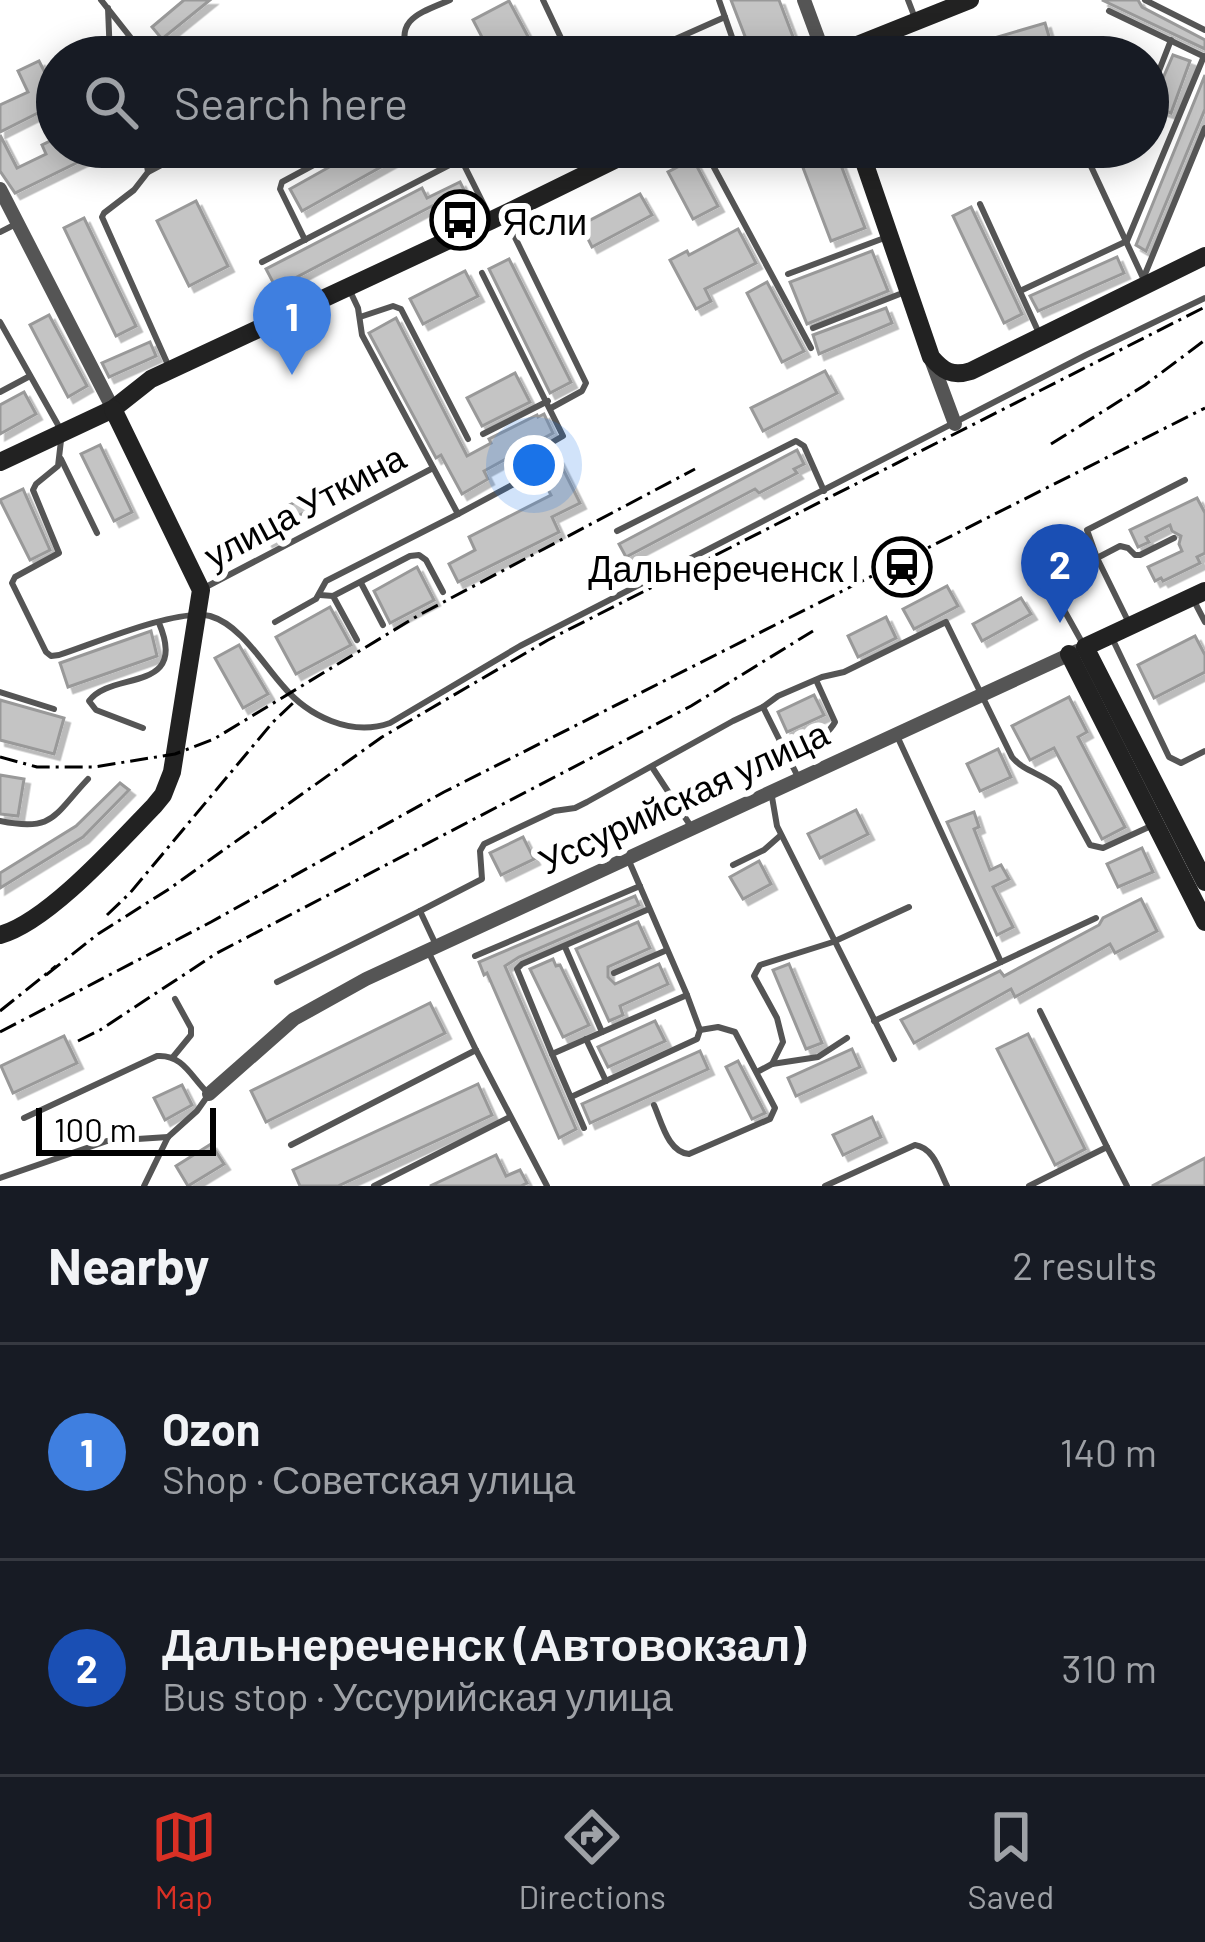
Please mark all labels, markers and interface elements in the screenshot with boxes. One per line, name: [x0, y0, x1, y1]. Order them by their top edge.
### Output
search box: [36, 36, 1169, 168]
icon: search: [78, 69, 144, 135]
text: Search here: [174, 75, 408, 129]
bus stop icon: Ясли: [429, 189, 491, 251]
place label: Ясли: [502, 199, 587, 242]
pin: 1: [253, 276, 331, 375]
street label: улица Уткина: [196, 434, 413, 577]
your location: [504, 435, 564, 495]
pin: 2: [1021, 524, 1099, 623]
station icon: Дальнереченск I: [871, 536, 933, 598]
place label: Дальнереченск I: [588, 546, 860, 590]
street label: Уссурийская улица: [531, 710, 836, 883]
scale bar: [36, 1102, 216, 1155]
text: 100 m: [54, 1109, 137, 1149]
text: Nearby: [48, 1234, 209, 1295]
text: 2 results: [1012, 1241, 1157, 1288]
text: Ozon: [162, 1401, 260, 1455]
text: 1: [80, 1428, 94, 1475]
text: 140 m: [1060, 1428, 1157, 1475]
text: Shop · Советская улица: [162, 1455, 575, 1502]
text: Дальнереченск (Автовокзал): [162, 1616, 806, 1670]
text: 2: [76, 1644, 98, 1691]
text: 310 m: [1061, 1644, 1157, 1691]
text: Bus stop · Уссурийская улица: [162, 1672, 673, 1719]
tab: Map: [151, 1804, 217, 1916]
tab: Directions: [518, 1804, 666, 1916]
tab: Saved: [968, 1804, 1054, 1916]

